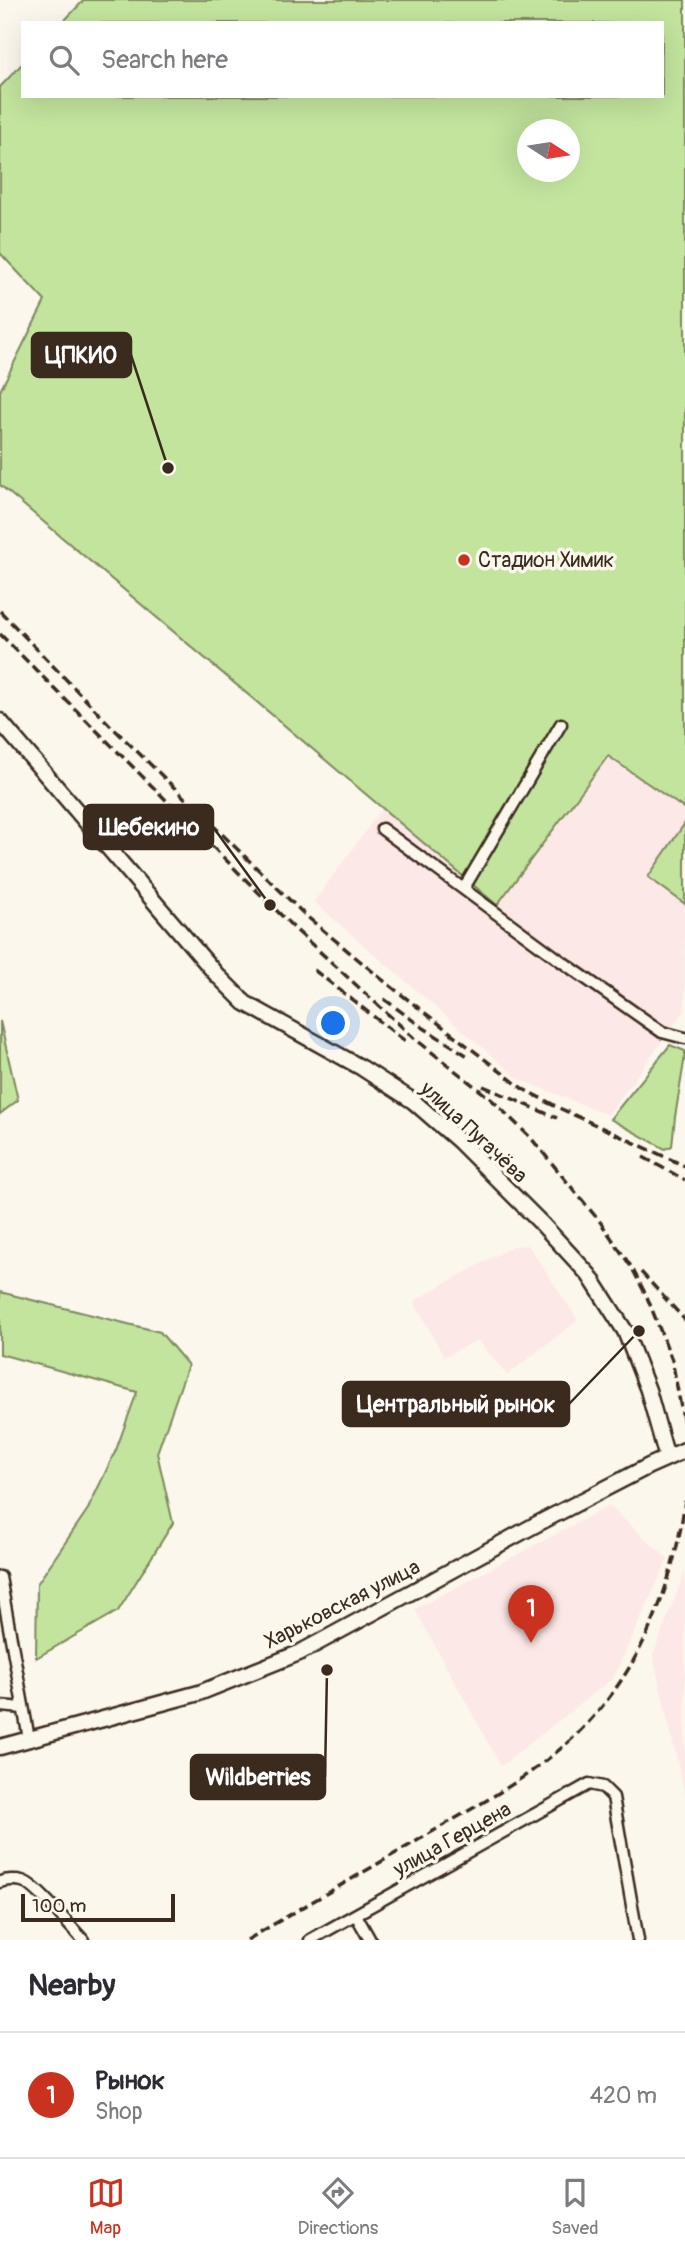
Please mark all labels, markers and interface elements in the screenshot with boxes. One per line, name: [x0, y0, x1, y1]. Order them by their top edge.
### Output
search box: [21, 21, 664, 98]
icon: search: [45, 41, 83, 79]
text: Search here: [101, 44, 228, 76]
north arrow: [517, 119, 580, 182]
callout: ЦПКИО: [32, 333, 131, 377]
text: ЦПКИО: [45, 341, 117, 370]
place label: Стадион Химик: [478, 547, 614, 574]
marker: Стадион Химик: [456, 552, 472, 568]
callout: Шебекино: [84, 805, 213, 849]
text: Шебекино: [98, 813, 200, 842]
your location: [316, 1006, 350, 1040]
street label: улица Пугачёва: [413, 1075, 533, 1189]
callout: Центральный рынок: [343, 1382, 569, 1426]
text: Центральный рынок: [357, 1390, 555, 1419]
street label: Харьковская улица: [260, 1554, 425, 1655]
pin: 1: [508, 1585, 554, 1643]
callout: Wildberries: [191, 1755, 325, 1799]
text: Wildberries: [205, 1763, 311, 1792]
street label: улица Герцена: [388, 1796, 516, 1883]
scale bar: [21, 1891, 175, 1923]
text: 100 m: [32, 1894, 86, 1918]
text: Nearby: [28, 1967, 115, 2004]
text: Рынок: [95, 2065, 165, 2097]
text: 1: [47, 2081, 56, 2110]
text: 420 m: [590, 2081, 657, 2110]
text: Shop: [95, 2097, 143, 2126]
tab: Map: [87, 2174, 125, 2240]
tab: Directions: [298, 2174, 378, 2240]
tab: Saved: [551, 2174, 598, 2240]

